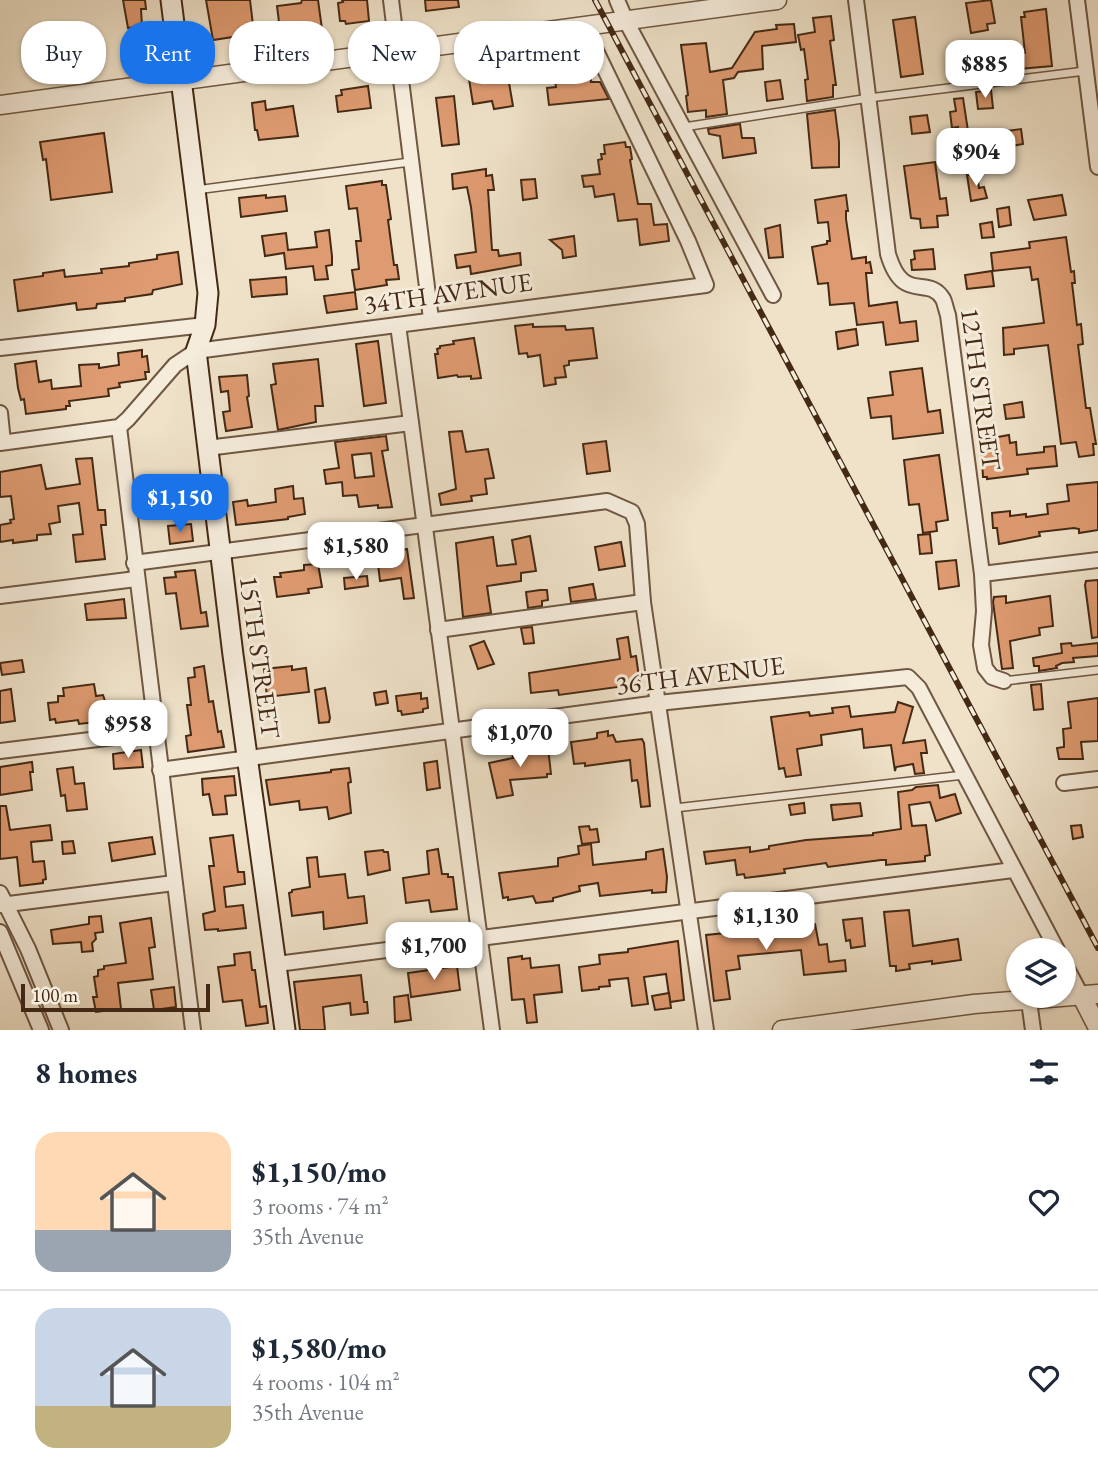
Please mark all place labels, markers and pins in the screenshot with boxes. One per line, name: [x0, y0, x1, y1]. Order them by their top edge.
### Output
pin: $885: [944, 41, 1026, 100]
pin: $904: [935, 128, 1017, 188]
pin: $1,150: [123, 475, 237, 534]
pin: $1,580: [299, 522, 413, 582]
pin: $958: [87, 700, 169, 760]
pin: $1,070: [463, 710, 577, 769]
pin: $1,130: [709, 892, 823, 952]
pin: $1,700: [377, 922, 491, 982]

